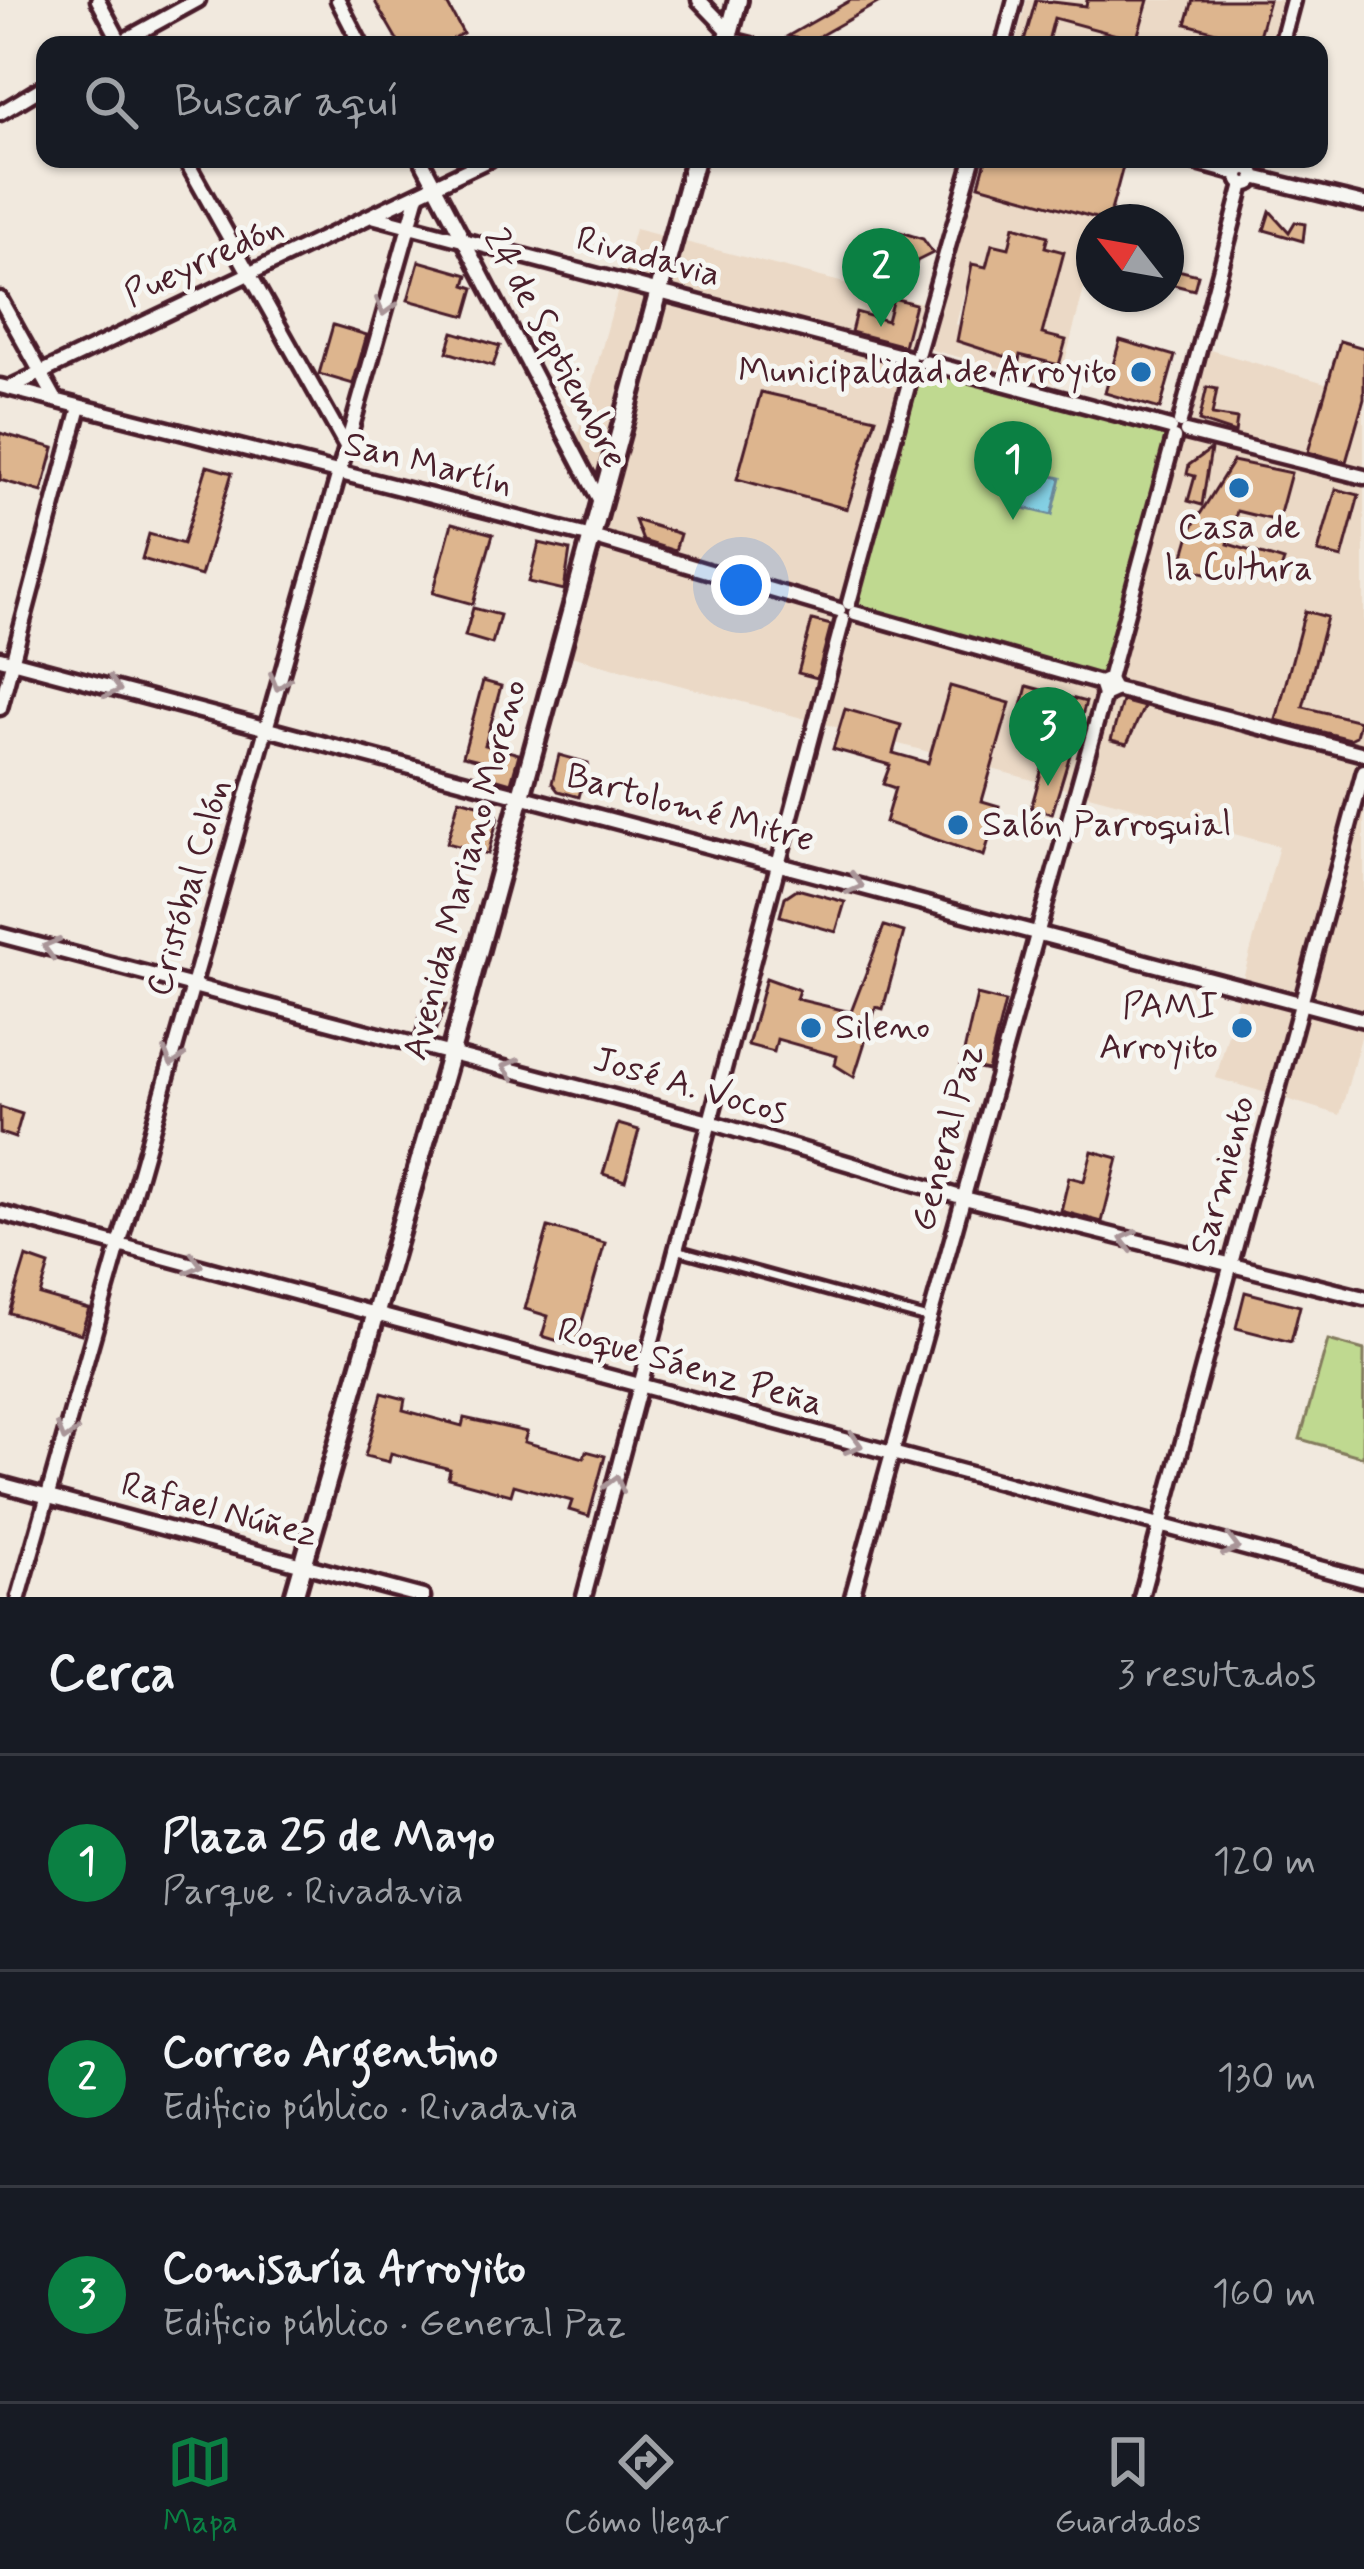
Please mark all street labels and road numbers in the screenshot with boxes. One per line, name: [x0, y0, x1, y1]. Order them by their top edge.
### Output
street label: Pueyrredón: [117, 205, 291, 319]
street label: Rivadavia: [571, 216, 725, 300]
street label: 24 de Septiembre: [471, 221, 637, 477]
street label: San Martín: [339, 421, 517, 509]
street label: Avenida Mariano Moreno: [393, 675, 539, 1065]
street label: Bartolomé Mitre: [561, 753, 819, 865]
street label: Cristóbal Colón: [137, 774, 243, 1002]
street label: José A. Vocos: [588, 1037, 792, 1137]
street label: General Paz: [901, 1039, 995, 1237]
street label: Sarmiento: [1180, 1091, 1268, 1261]
street label: Roque Sáenz Peña: [552, 1308, 828, 1428]
street label: Rafael Núñez: [116, 1462, 322, 1560]

